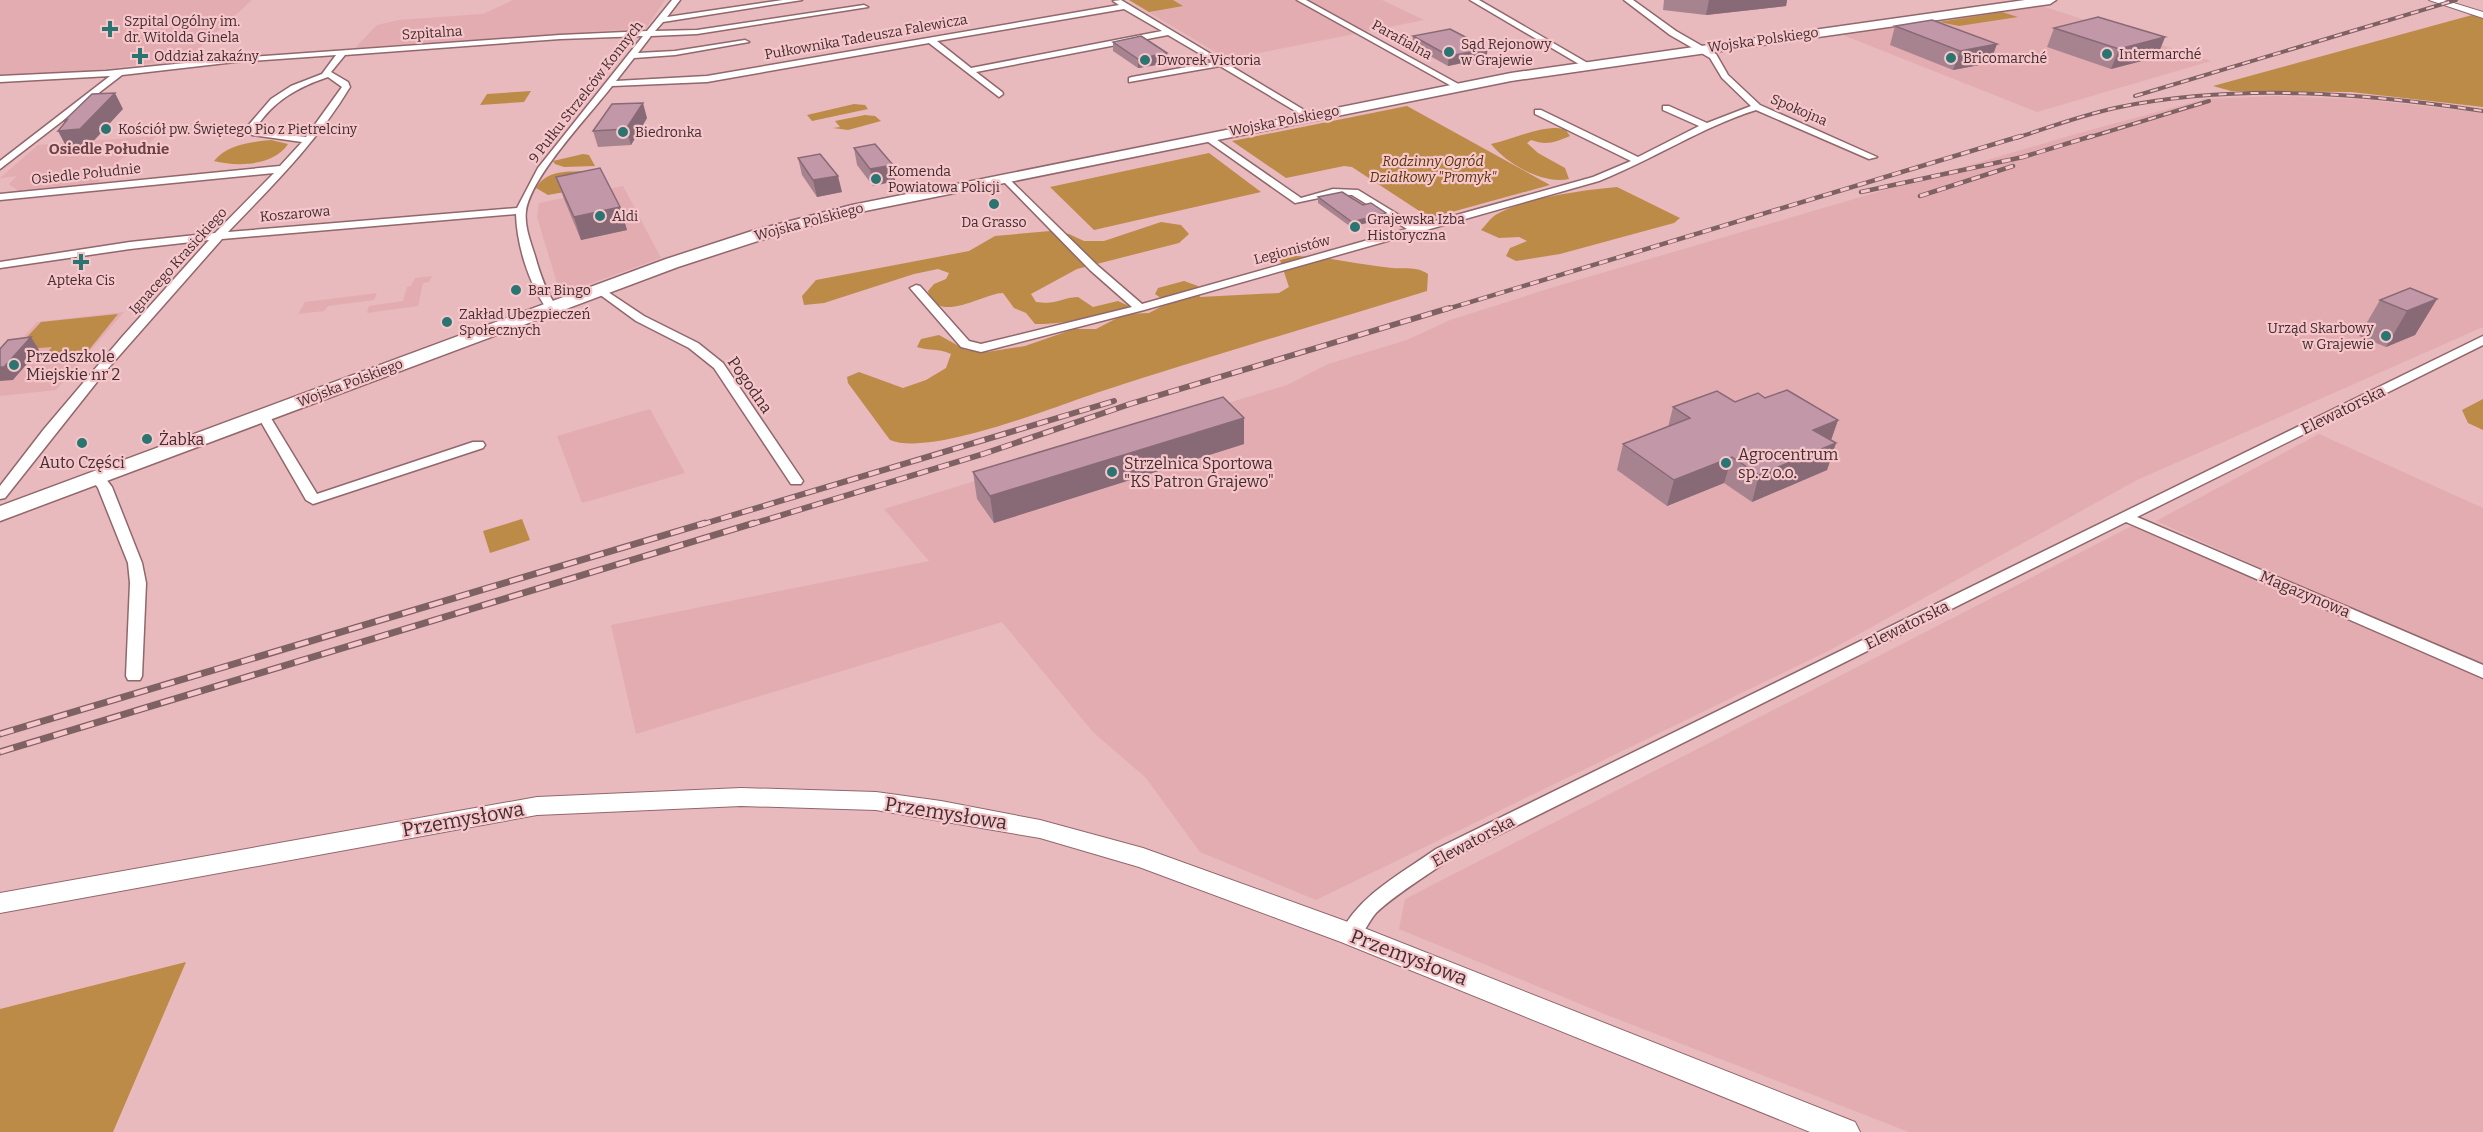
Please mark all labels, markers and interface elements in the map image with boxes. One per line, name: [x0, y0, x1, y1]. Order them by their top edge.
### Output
street label: Pułkownika Tadeusza Falewicza: [763, 11, 969, 63]
place label: Szpital Ogólny im. dr. Witolda Ginela: [124, 13, 240, 46]
street label: Parafialna: [1369, 16, 1435, 64]
street label: 9 Pułku Strzelców Konnych: [525, 17, 647, 166]
marker: Szpital Ogólny im. dr. Witolda Ginela: [101, 20, 119, 38]
street label: Szpitalna: [401, 22, 463, 44]
street label: Wojska Polskiego: [1706, 24, 1820, 56]
place label: Sąd Rejonowy w Grajewie: [1460, 36, 1552, 69]
marker: Sąd Rejonowy w Grajewie: [1442, 45, 1456, 59]
place label: Intermarché: [2119, 46, 2202, 63]
marker: Oddział zakaźny: [131, 47, 149, 65]
marker: Intermarché: [2100, 47, 2114, 61]
place label: Oddział zakaźny: [154, 48, 260, 65]
place label: Bricomarché: [1963, 50, 2047, 67]
marker: Bricomarché: [1944, 51, 1958, 65]
place label: Dworek Victoria: [1157, 52, 1261, 69]
marker: Dworek Victoria: [1138, 53, 1152, 67]
street label: Spokojna: [1768, 90, 1830, 130]
street label: Wojska Polskiego: [1227, 102, 1341, 140]
place label: Kościół pw. Świętego Pio z Pietrelciny: [118, 120, 358, 138]
marker: Kościół pw. Świętego Pio z Pietrelciny: [99, 122, 113, 136]
place label: Biedronka: [635, 124, 702, 141]
marker: Biedronka: [616, 125, 630, 139]
district label: Osiedle Południe: [49, 140, 169, 158]
park label: Rodzinny Ogród Działkowy "Promyk": [1369, 153, 1497, 186]
street label: Osiedle Południe: [30, 160, 142, 188]
place label: Komenda Powiatowa Policji: [888, 163, 1000, 196]
marker: Komenda Powiatowa Policji: [869, 172, 883, 186]
marker: Da Grasso: [987, 197, 1001, 211]
street label: Wojska Polskiego: [753, 199, 865, 245]
street label: Koszarowa: [259, 202, 331, 226]
street label: Ignacego Krasickiego: [125, 204, 231, 318]
place label: Aldi: [612, 208, 638, 225]
marker: Aldi: [593, 209, 607, 223]
place label: Grajewska Izba Historyczna: [1367, 211, 1465, 244]
place label: Da Grasso: [961, 214, 1027, 231]
marker: Grajewska Izba Historyczna: [1348, 220, 1362, 234]
street label: Legionistów: [1252, 231, 1333, 268]
marker: Apteka Cis: [74, 255, 88, 269]
place label: Apteka Cis: [47, 272, 115, 289]
place label: Bar Bingo: [528, 282, 591, 299]
marker: Bar Bingo: [509, 283, 523, 297]
place label: Zakład Ubezpieczeń Społecznych: [459, 306, 590, 339]
marker: Zakład Ubezpieczeń Społecznych: [440, 315, 454, 329]
place label: Urząd Skarbowy w Grajewie: [2268, 320, 2375, 353]
marker: Urząd Skarbowy w Grajewie: [2379, 329, 2393, 343]
place label: Przedszkole Miejskie nr 2: [26, 347, 120, 384]
street label: Pogodna: [724, 353, 776, 417]
street label: Wojska Polskiego: [295, 355, 405, 411]
marker: Przedszkole Miejskie nr 2: [7, 358, 21, 372]
street label: Elewatorska: [2298, 381, 2388, 438]
place label: Żabka: [159, 430, 205, 449]
marker: Żabka: [140, 432, 154, 446]
marker: Auto Części: [75, 436, 89, 450]
place label: Agrocentrum sp. z o.o.: [1738, 445, 1838, 482]
place label: Auto Części: [39, 453, 125, 472]
place label: Strzelnica Sportowa "KS Patron Grajewo": [1124, 454, 1274, 491]
marker: Agrocentrum sp. z o.o.: [1719, 456, 1733, 470]
marker: Strzelnica Sportowa "KS Patron Grajewo": [1105, 465, 1119, 479]
street label: Magazynowa: [2257, 566, 2353, 622]
street label: Elewatorska: [1862, 596, 1952, 653]
street label: Przemysłowa: [883, 791, 1009, 835]
street label: Przemysłowa: [400, 796, 526, 842]
street label: Elewatorska: [1428, 811, 1518, 871]
street label: Przemysłowa: [1347, 924, 1471, 990]

